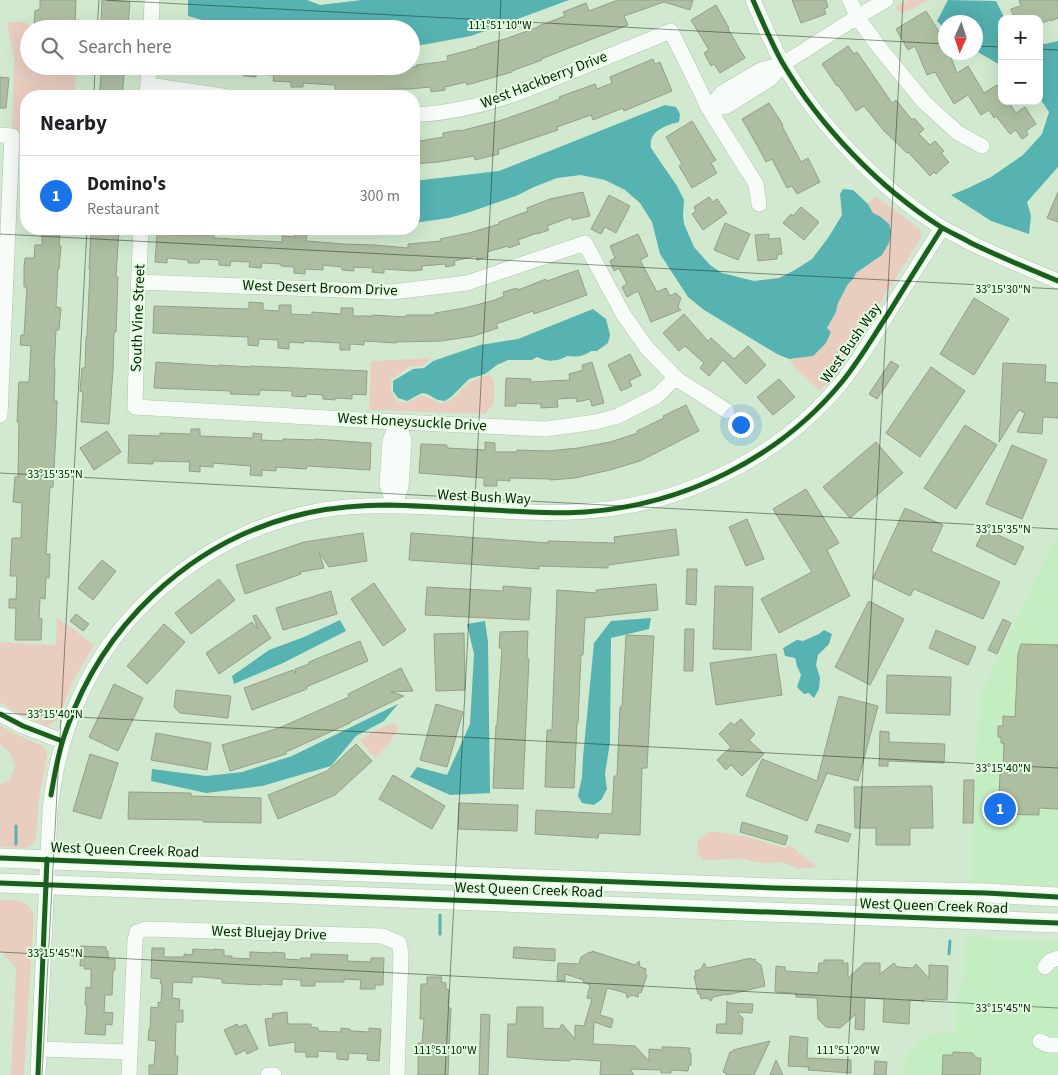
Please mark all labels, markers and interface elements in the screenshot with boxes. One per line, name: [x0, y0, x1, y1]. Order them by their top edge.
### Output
north arrow: [938, 15, 983, 60]
map controls: [998, 15, 1043, 105]
button: +: [998, 15, 1043, 60]
text: 111°51'10"W: [468, 17, 532, 34]
search box: [20, 20, 420, 75]
icon: search: [38, 34, 66, 62]
text: Search here: [78, 34, 172, 61]
street label: West Hackberry Drive: [478, 46, 610, 114]
button: −: [998, 60, 1043, 105]
text: Nearby: [40, 108, 107, 138]
text: Domino's: [87, 171, 166, 198]
text: 1: [52, 185, 60, 207]
text: 300 m: [360, 185, 400, 207]
text: Restaurant: [87, 198, 160, 220]
street label: South Vine Street: [126, 264, 150, 372]
street label: West Desert Broom Drive: [242, 275, 398, 301]
text: 33°15'30"N: [975, 281, 1031, 298]
street label: West Bush Way: [815, 299, 887, 387]
street label: West Honeysuckle Drive: [337, 408, 487, 436]
your location: [728, 412, 754, 438]
text: 33°15'35"N: [27, 466, 83, 483]
street label: West Bush Way: [437, 484, 531, 510]
text: 33°15'35"N: [975, 521, 1031, 538]
text: 33°15'40"N: [27, 706, 83, 723]
text: 33°15'40"N: [975, 760, 1031, 777]
pin: 1: [984, 790, 1016, 828]
street label: West Queen Creek Road: [50, 837, 200, 863]
street label: West Queen Creek Road: [454, 877, 604, 903]
street label: West Queen Creek Road: [859, 893, 1009, 919]
street label: West Bluejay Drive: [211, 920, 327, 946]
text: 33°15'45"N: [27, 945, 83, 962]
text: 33°15'45"N: [975, 1000, 1031, 1017]
text: 111°51'10"W: [413, 1042, 477, 1059]
text: 111°51'20"W: [816, 1042, 880, 1059]

